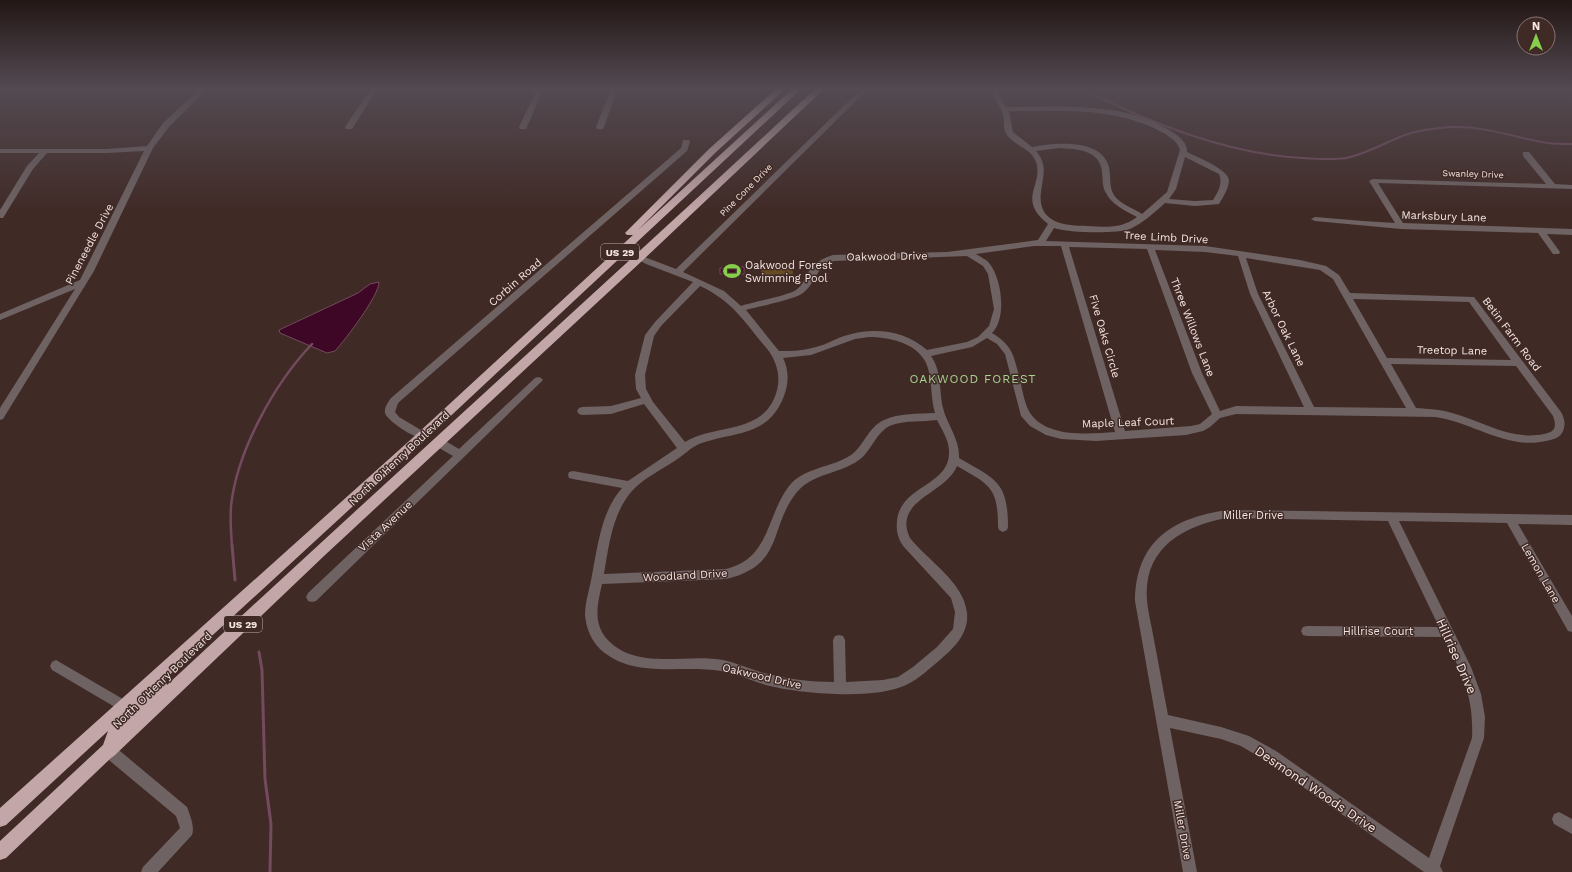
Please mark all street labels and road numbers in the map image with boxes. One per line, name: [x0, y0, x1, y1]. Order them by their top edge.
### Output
street label: Pine Cone Drive: [718, 162, 774, 218]
street label: Swanley Drive: [1442, 168, 1504, 180]
street label: Pineneedle Drive: [63, 201, 116, 287]
street label: Marksbury Lane: [1401, 209, 1487, 224]
street label: Tree Limb Drive: [1123, 229, 1209, 246]
road number: US 29: [601, 244, 639, 260]
street label: Oakwood Drive: [846, 249, 928, 264]
street label: Corbin Road: [486, 256, 544, 309]
street label: Three Willows Lane: [1168, 276, 1217, 379]
street label: Arbor Oak Lane: [1259, 288, 1308, 369]
street label: Five Oaks Circle: [1086, 293, 1123, 379]
street label: Betin Farm Road: [1480, 295, 1544, 374]
street label: Treetop Lane: [1417, 343, 1487, 358]
street label: North O'Henry Boulevard: [346, 408, 452, 508]
street label: Maple Leaf Court: [1082, 414, 1175, 431]
street label: Vista Avenue: [356, 498, 415, 555]
street label: Miller Drive: [1223, 509, 1283, 522]
street label: Lemon Lane: [1518, 541, 1563, 605]
street label: Woodland Drive: [642, 567, 728, 584]
road number: US 29: [224, 616, 262, 632]
street label: Hillrise Drive: [1433, 616, 1480, 696]
street label: Hillrise Court: [1343, 625, 1414, 638]
street label: North O'Henry Boulevard: [110, 630, 215, 731]
street label: Oakwood Drive: [721, 661, 803, 692]
street label: Desmond Woods Drive: [1252, 743, 1379, 836]
street label: Miller Drive: [1171, 799, 1194, 861]

